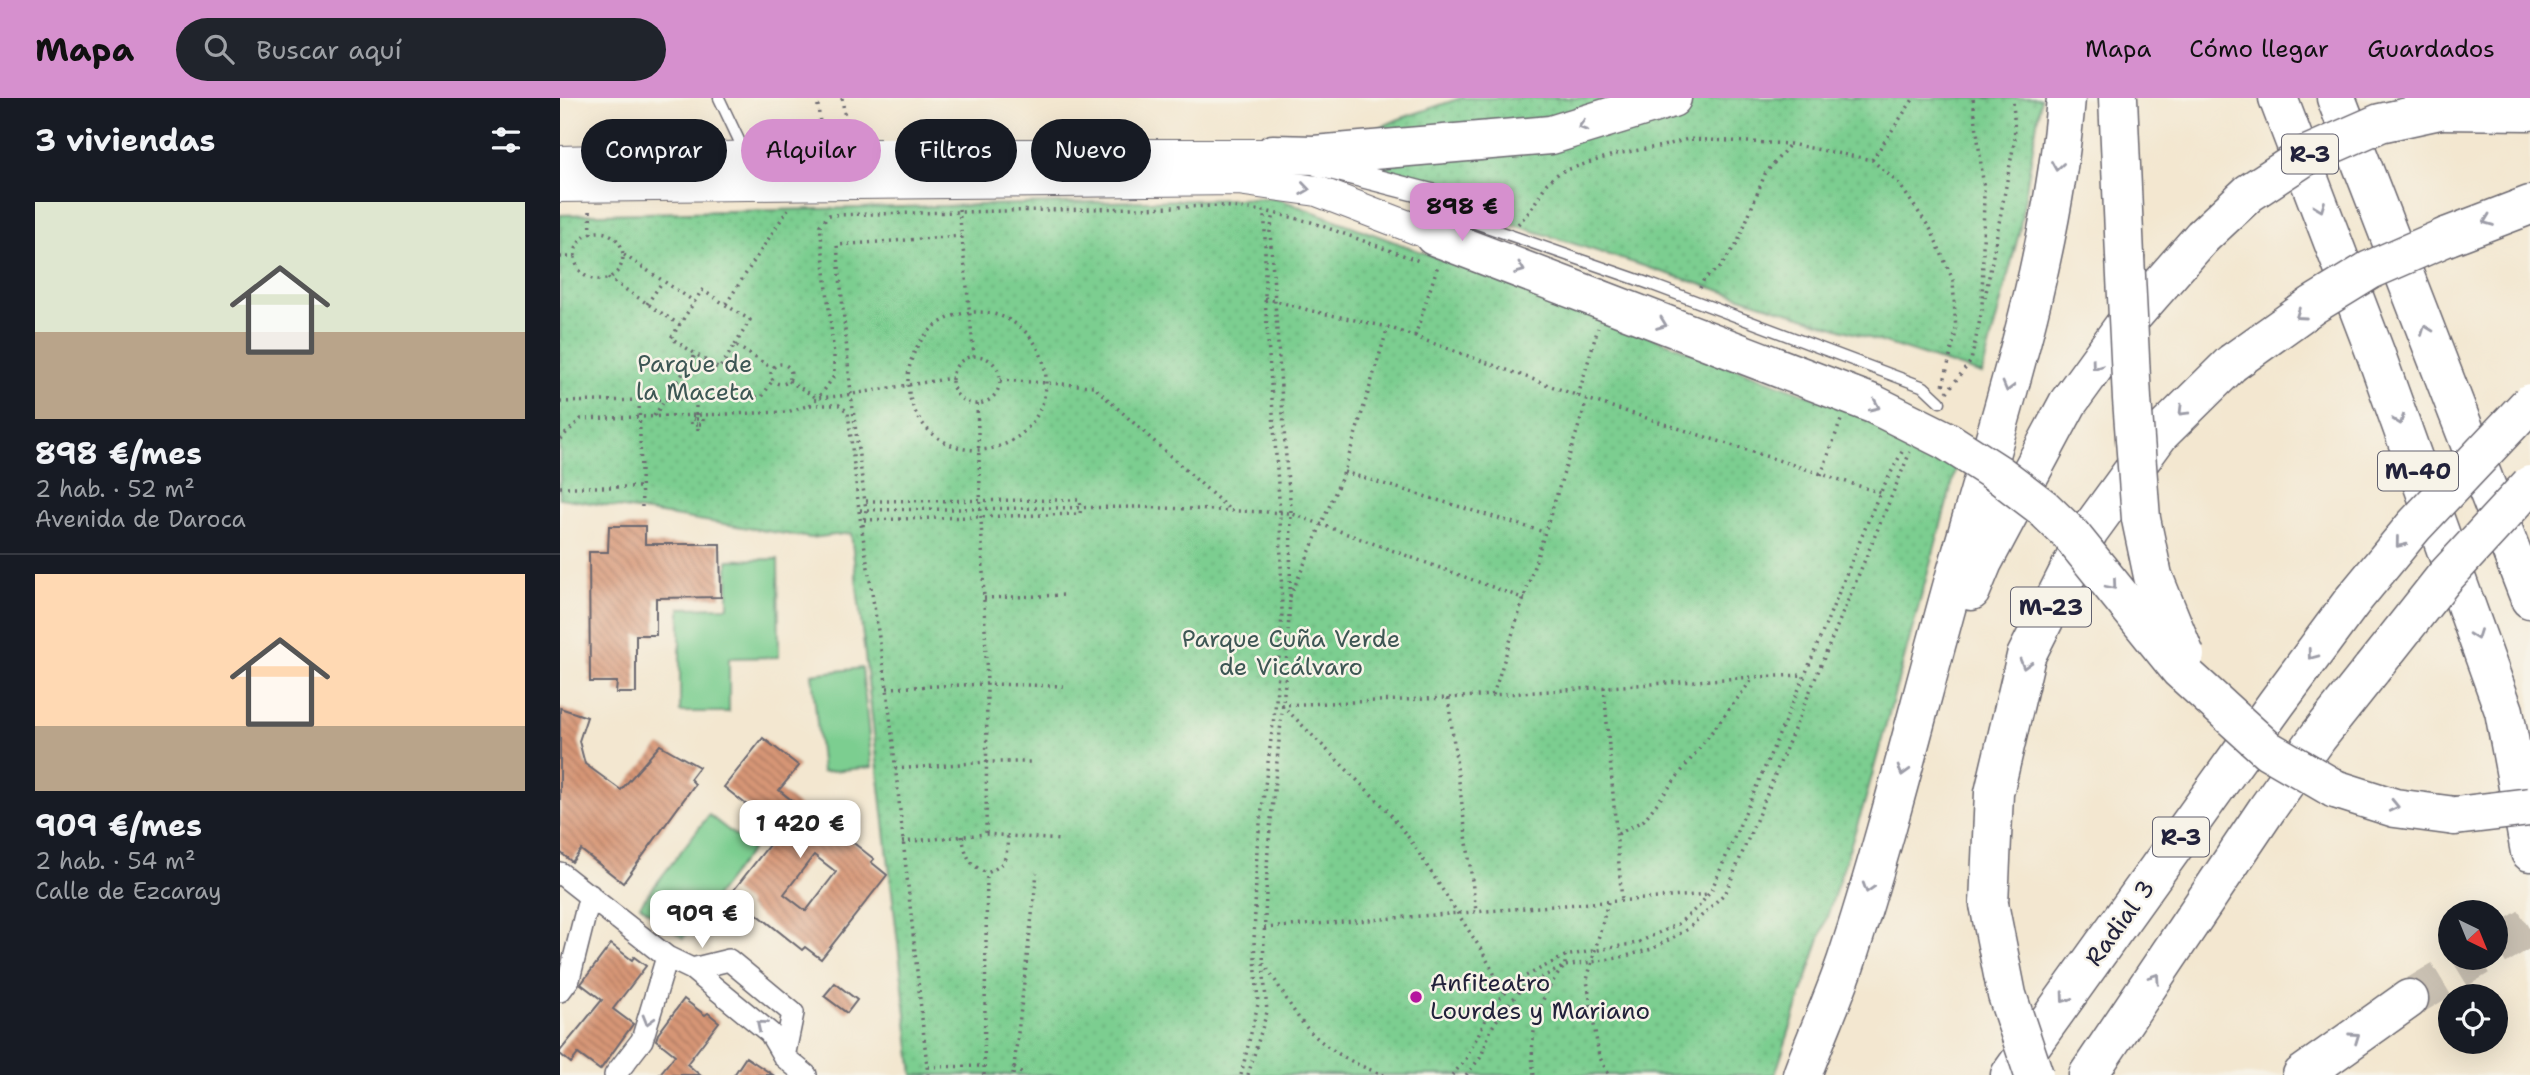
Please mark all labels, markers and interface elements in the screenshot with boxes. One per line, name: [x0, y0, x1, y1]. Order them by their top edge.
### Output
search box: [176, 18, 666, 81]
text: Mapa: [35, 27, 134, 72]
icon: search: [200, 30, 238, 68]
text: Buscar aquí: [256, 32, 402, 67]
text: Mapa: [2085, 33, 2151, 65]
text: Cómo llegar: [2189, 33, 2329, 65]
text: Guardados: [2367, 33, 2495, 65]
one-way arrow: [1578, 117, 1590, 132]
chip: Comprar: [581, 119, 727, 182]
chip: Alquilar: [741, 119, 881, 182]
chip: Filtros: [895, 119, 1017, 182]
chip: Nuevo: [1031, 119, 1151, 182]
text: 3 viviendas: [35, 120, 215, 161]
icon: filters: [487, 121, 525, 159]
road number: R-3: [2282, 134, 2338, 174]
one-way arrow: [2050, 160, 2065, 172]
one-way arrow: [1299, 181, 1311, 196]
pin: 898 €: [1413, 184, 1511, 243]
text: 898 €: [1426, 191, 1498, 221]
one-way arrow: [2311, 201, 2325, 213]
one-way arrow: [2483, 213, 2495, 227]
icon: home: [217, 247, 343, 373]
one-way arrow: [1514, 261, 1526, 275]
one-way arrow: [2295, 307, 2308, 319]
one-way arrow: [1656, 315, 1668, 329]
one-way arrow: [2420, 324, 2434, 336]
park label: Parque de la Maceta: [636, 348, 754, 408]
one-way arrow: [2091, 357, 2104, 370]
one-way arrow: [2002, 381, 2016, 393]
one-way arrow: [1867, 398, 1880, 412]
one-way arrow: [2179, 402, 2192, 415]
one-way arrow: [2391, 414, 2405, 426]
text: 898 €/mes: [35, 433, 202, 474]
road number: M-40: [2378, 452, 2458, 490]
text: 2 hab. · 52 m²: [35, 474, 195, 504]
text: Avenida de Daroca: [35, 504, 246, 534]
one-way arrow: [2396, 534, 2408, 547]
one-way arrow: [2104, 576, 2116, 589]
road number: M-23: [2011, 587, 2091, 626]
icon: home: [217, 619, 343, 745]
park label: Parque Cuña Verde de Vicálvaro: [1182, 623, 1400, 683]
one-way arrow: [2468, 628, 2482, 640]
one-way arrow: [2308, 647, 2321, 659]
one-way arrow: [2019, 658, 2033, 670]
one-way arrow: [1896, 765, 1911, 777]
one-way arrow: [2388, 798, 2400, 813]
pin: 1 420 €: [735, 800, 865, 860]
text: 909 €/mes: [35, 805, 202, 846]
text: 1 420 €: [756, 808, 844, 838]
road number: R-3: [2153, 818, 2209, 856]
text: 2 hab. · 54 m²: [35, 846, 195, 876]
street label: Radial 3: [2078, 873, 2162, 973]
text: Calle de Ezcaray: [35, 876, 221, 906]
one-way arrow: [1862, 882, 1877, 894]
pin: 909 €: [653, 890, 751, 950]
text: 909 €: [666, 898, 738, 928]
north arrow: [2438, 900, 2508, 970]
map controls: [2438, 900, 2508, 1054]
place label: Anfiteatro Lourdes y Mariano: [1430, 967, 1650, 1027]
one-way arrow: [2146, 973, 2159, 986]
button: locate: [2438, 984, 2508, 1054]
marker: Anfiteatro Lourdes y Mariano: [1408, 989, 1424, 1005]
one-way arrow: [2061, 990, 2073, 1003]
one-way arrow: [642, 1014, 657, 1026]
one-way arrow: [756, 1021, 769, 1033]
one-way arrow: [2347, 1033, 2360, 1045]

